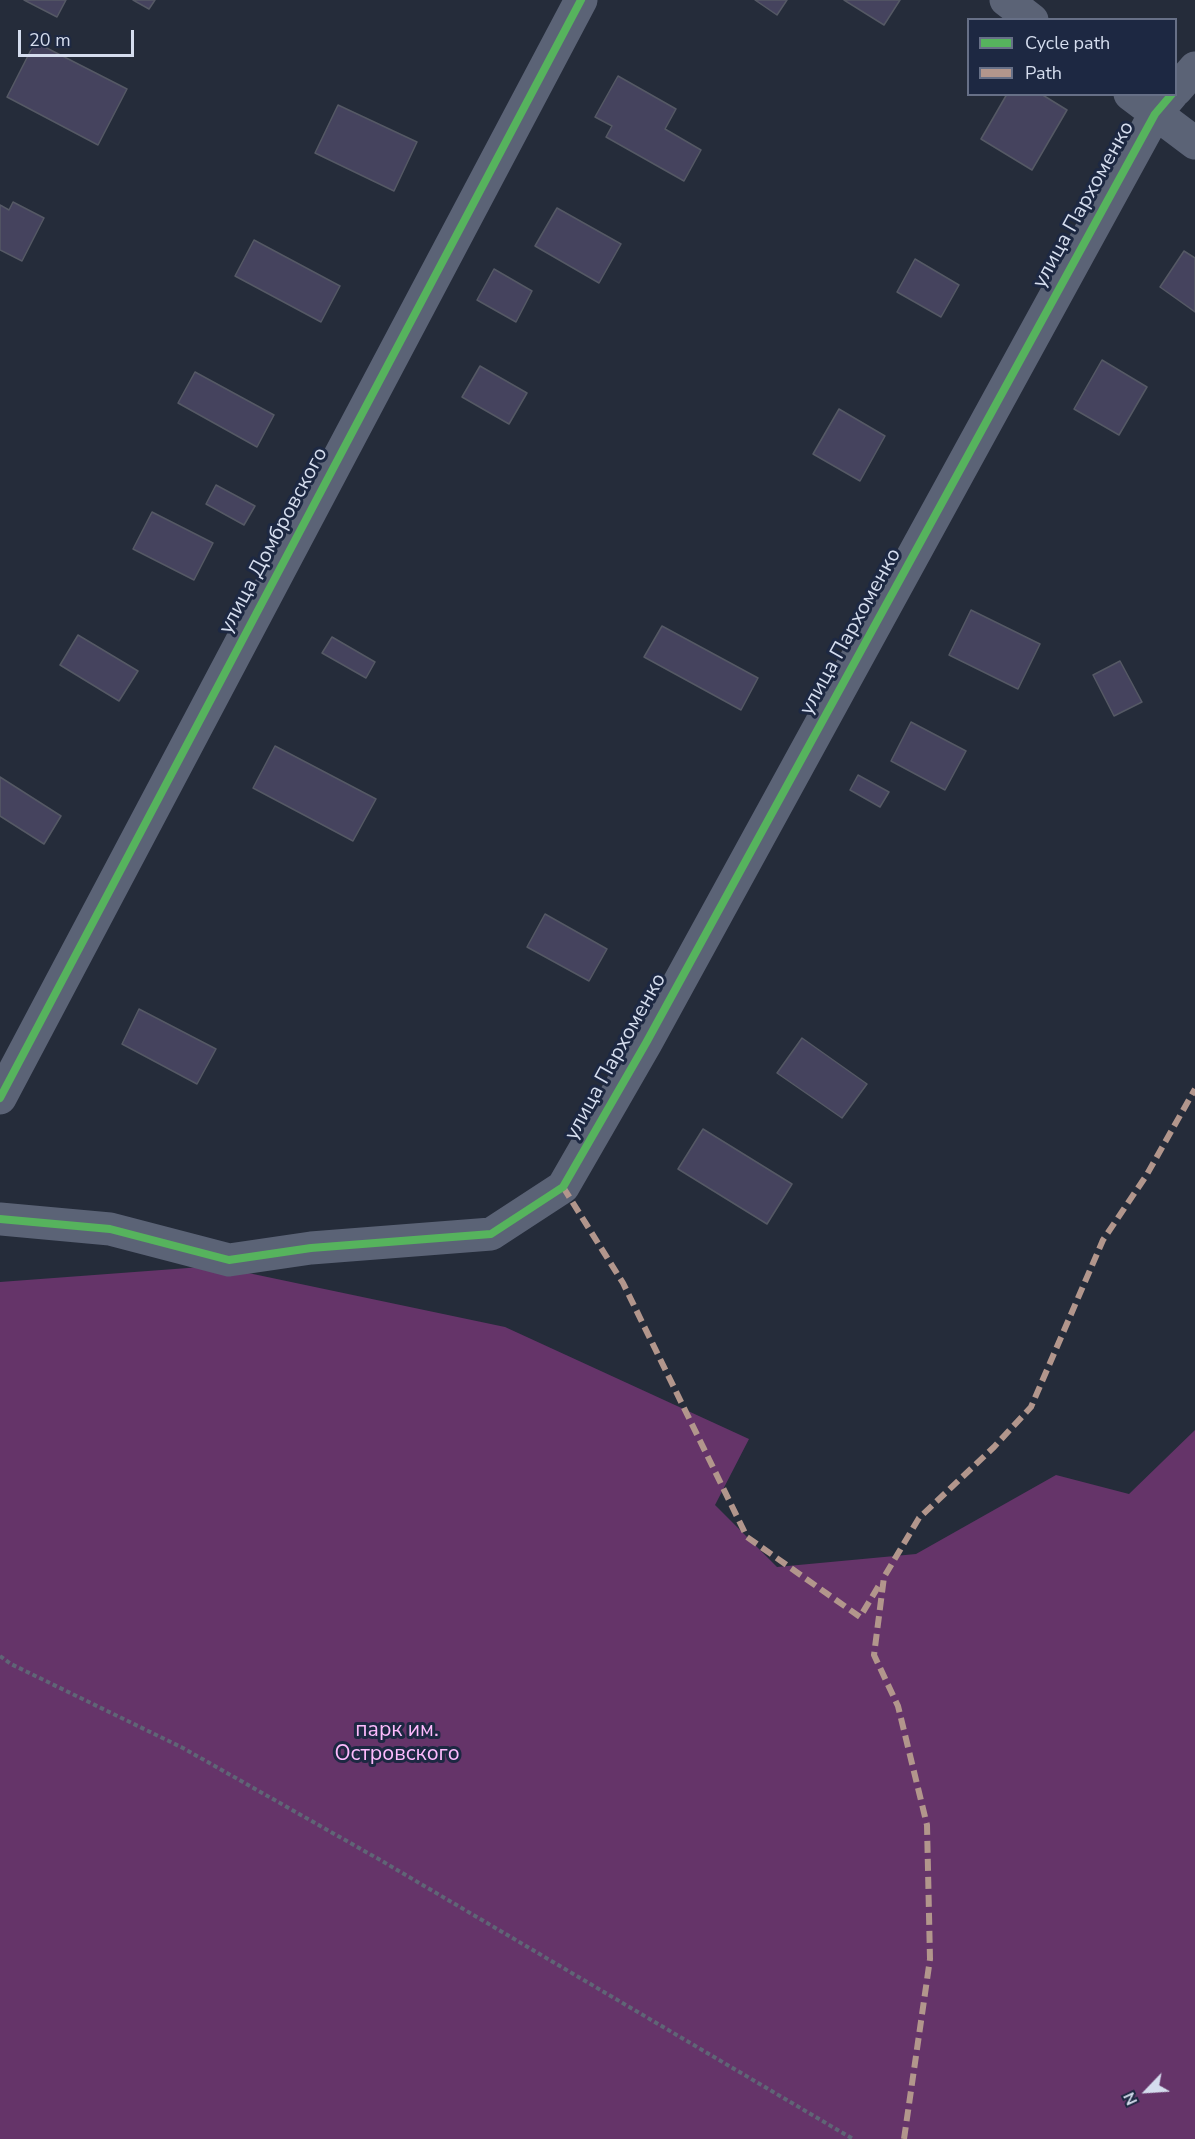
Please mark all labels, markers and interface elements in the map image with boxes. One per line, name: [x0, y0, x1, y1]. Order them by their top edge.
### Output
scale bar: [21, 18, 136, 56]
legend: [967, 18, 1177, 96]
text: 20 m: [29, 28, 71, 52]
text: Cycle path: [1025, 31, 1110, 55]
text: Path: [1025, 61, 1062, 85]
street label: улица Пархоменко: [1028, 117, 1140, 293]
street label: улица Домбровского: [214, 443, 334, 639]
street label: улица Пархоменко: [795, 544, 907, 720]
street label: улица Пархоменко: [560, 969, 672, 1145]
park label: парк им. Островского: [334, 1718, 460, 1768]
north arrow: [1117, 2061, 1177, 2121]
text: N: [1118, 2089, 1143, 2109]

